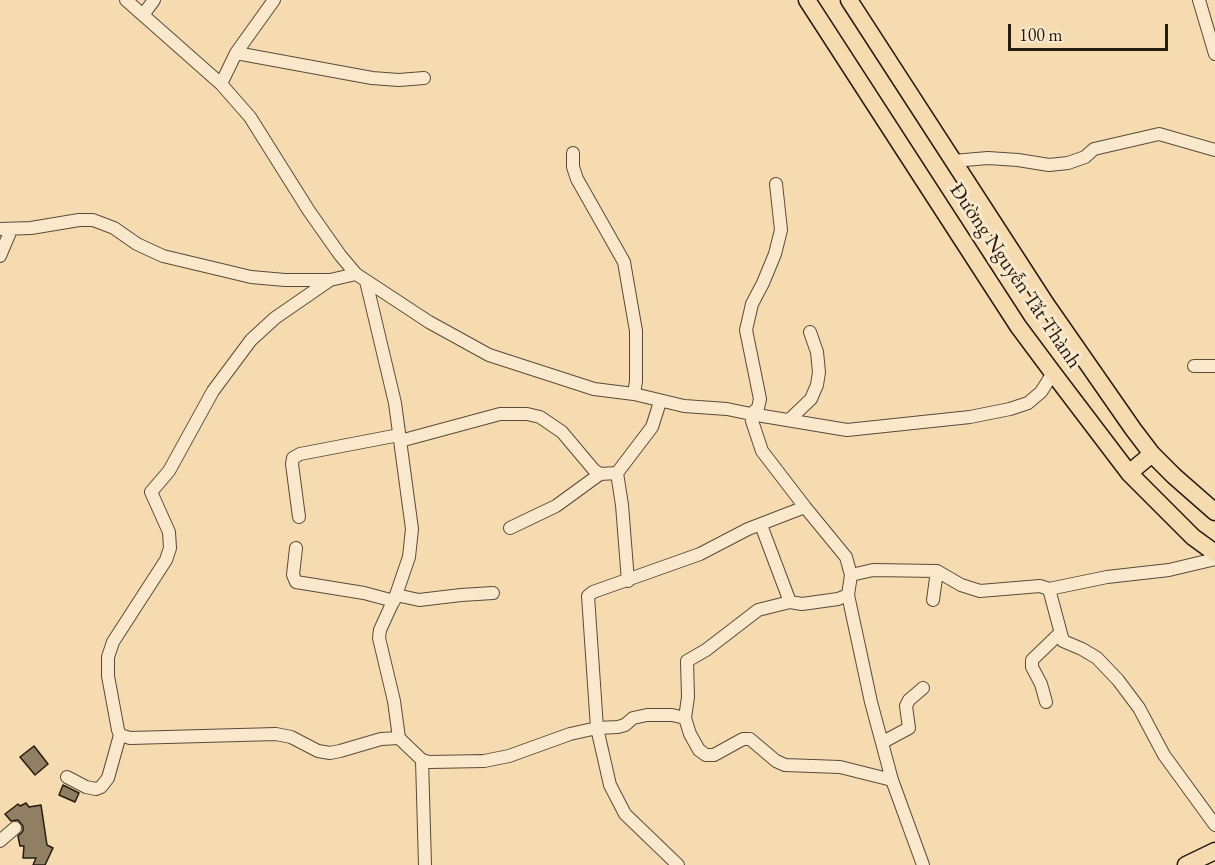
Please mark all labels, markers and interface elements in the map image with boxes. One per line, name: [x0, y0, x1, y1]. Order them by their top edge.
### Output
scale bar: [1011, 12, 1172, 50]
text: 100 m: [1019, 23, 1063, 46]
street label: Đường Nguyễn Tất Thành: [944, 179, 1086, 373]

